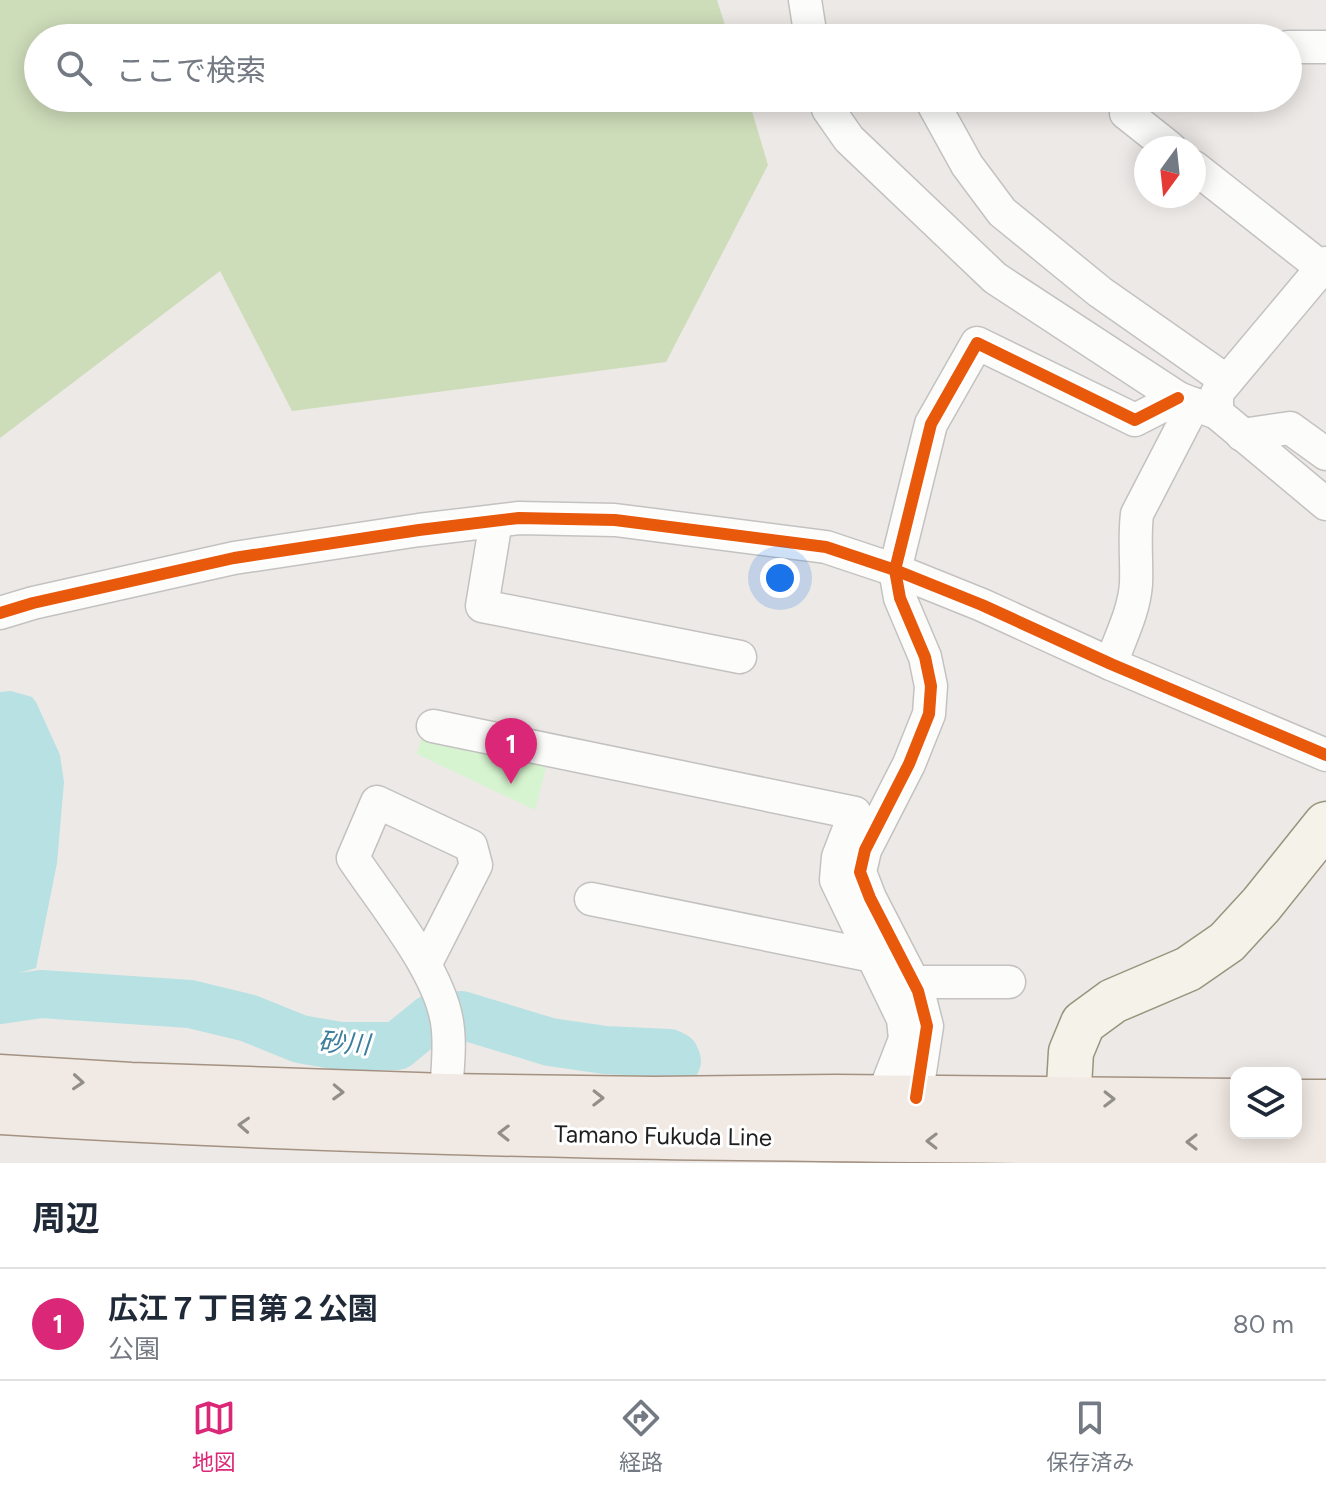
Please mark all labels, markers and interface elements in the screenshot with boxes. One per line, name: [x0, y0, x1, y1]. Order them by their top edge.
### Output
search box: [24, 24, 1302, 112]
icon: search: [52, 46, 96, 90]
text: ここで検索: [116, 52, 266, 89]
north arrow: [1134, 136, 1206, 208]
your location: [760, 558, 800, 598]
pin: 1: [485, 718, 537, 784]
water label: 砂川: [317, 1025, 374, 1061]
map controls: [1230, 1067, 1302, 1139]
button: layers: [1230, 1067, 1302, 1139]
one-way arrow: [72, 1073, 85, 1090]
one-way arrow: [332, 1084, 345, 1101]
one-way arrow: [592, 1090, 605, 1107]
one-way arrow: [1103, 1090, 1116, 1108]
one-way arrow: [237, 1117, 250, 1134]
street label: Tamano Fukuda Line: [554, 1119, 772, 1152]
one-way arrow: [497, 1124, 510, 1142]
one-way arrow: [925, 1132, 938, 1150]
one-way arrow: [1185, 1133, 1198, 1151]
text: 周辺: [32, 1198, 100, 1239]
text: 広江７丁目第２公園: [108, 1290, 378, 1327]
text: 1: [53, 1308, 63, 1340]
text: 80 m: [1233, 1308, 1294, 1340]
text: 公園: [108, 1333, 160, 1365]
tab: 地図: [192, 1396, 236, 1476]
tab: 経路: [619, 1396, 663, 1476]
tab: 保存済み: [1046, 1396, 1134, 1476]

